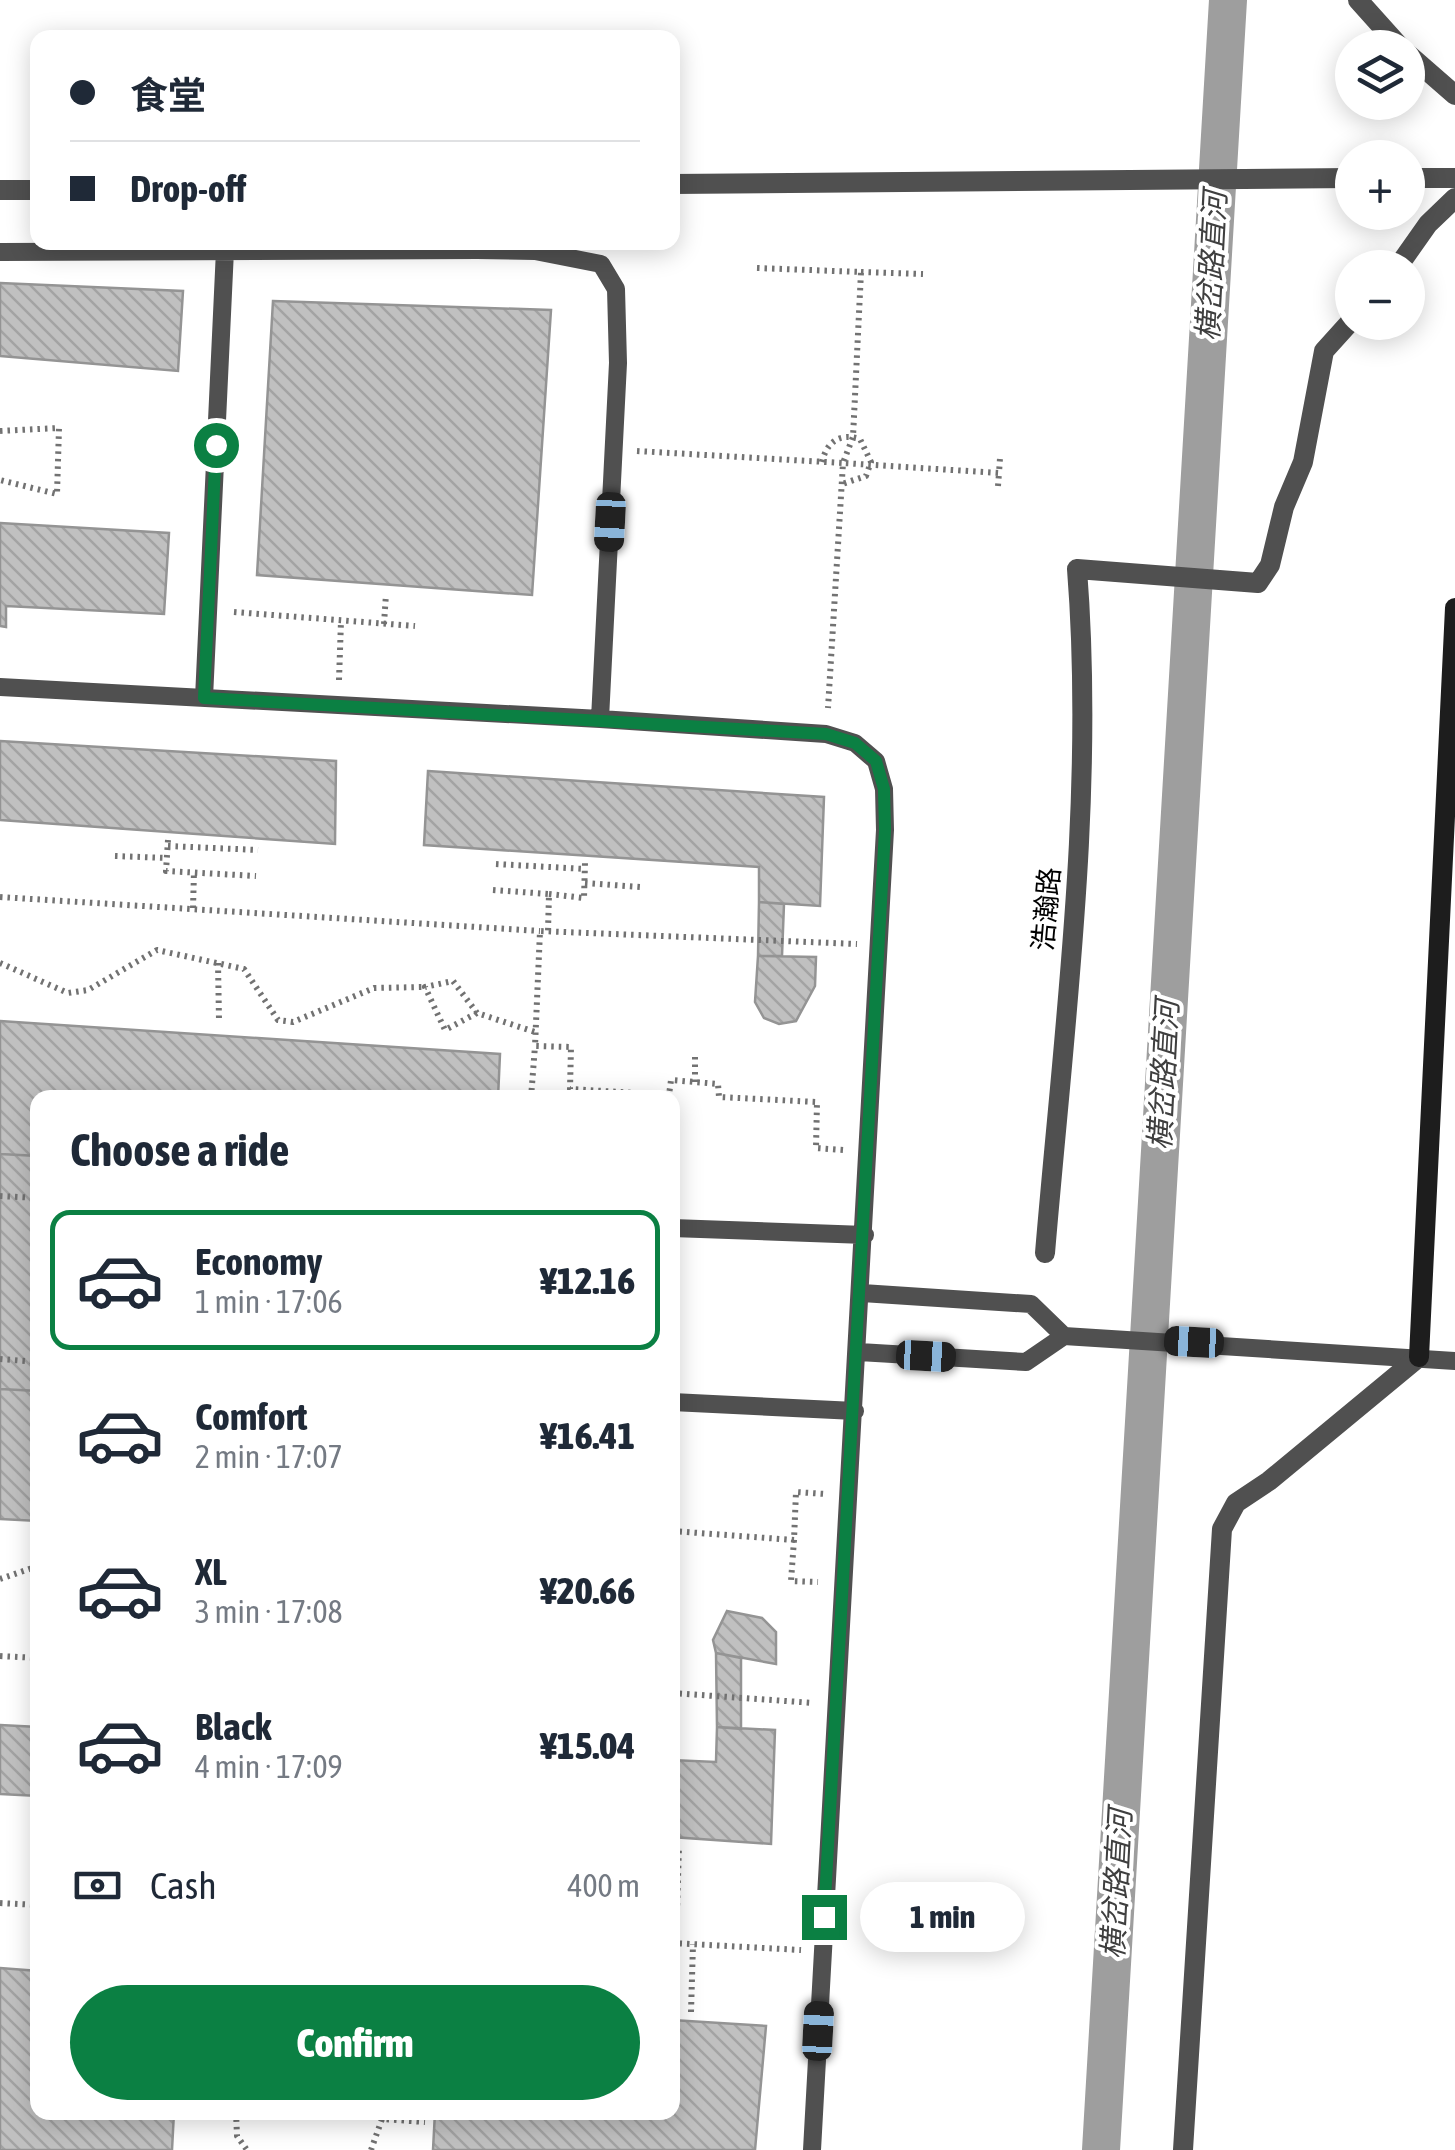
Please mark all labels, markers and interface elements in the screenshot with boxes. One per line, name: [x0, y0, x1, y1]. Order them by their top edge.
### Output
map controls: [1335, 30, 1425, 340]
button: layers: [1335, 30, 1425, 120]
text: 食堂: [130, 74, 206, 117]
button: +: [1335, 140, 1425, 230]
text: Drop-off: [130, 167, 246, 210]
water label: 横岔路直河: [1190, 185, 1232, 342]
button: −: [1335, 250, 1425, 340]
route start: [194, 423, 239, 468]
car: [593, 491, 627, 553]
street label: 浩瀚路: [1026, 866, 1066, 952]
water label: 横岔路直河: [1142, 994, 1184, 1151]
text: Choose a ride: [70, 1124, 289, 1176]
icon: car: [75, 1235, 165, 1325]
text: Economy: [195, 1240, 322, 1283]
text: ¥12.16: [540, 1259, 635, 1302]
text: 1 min · 17:06: [195, 1283, 342, 1320]
car: [1163, 1325, 1225, 1359]
car: [895, 1339, 957, 1373]
icon: car: [75, 1390, 165, 1480]
text: Comfort: [195, 1395, 307, 1438]
text: ¥16.41: [540, 1414, 635, 1457]
text: 2 min · 17:07: [195, 1438, 342, 1475]
icon: car: [75, 1545, 165, 1635]
text: XL: [195, 1550, 227, 1593]
text: ¥20.66: [540, 1569, 635, 1612]
text: 3 min · 17:08: [195, 1593, 342, 1630]
icon: car: [75, 1700, 165, 1790]
text: Black: [195, 1705, 272, 1748]
text: ¥15.04: [540, 1724, 635, 1767]
text: 4 min · 17:09: [195, 1748, 342, 1785]
water label: 横岔路直河: [1095, 1803, 1137, 1960]
icon: cash: [70, 1858, 125, 1913]
text: Cash: [150, 1864, 217, 1907]
text: 400 m: [567, 1867, 640, 1904]
callout: 1 min: [859, 1882, 1024, 1952]
route end: [802, 1895, 847, 1940]
text: 1 min: [910, 1898, 975, 1935]
button: Confirm: [70, 1985, 640, 2100]
car: [801, 2000, 835, 2062]

